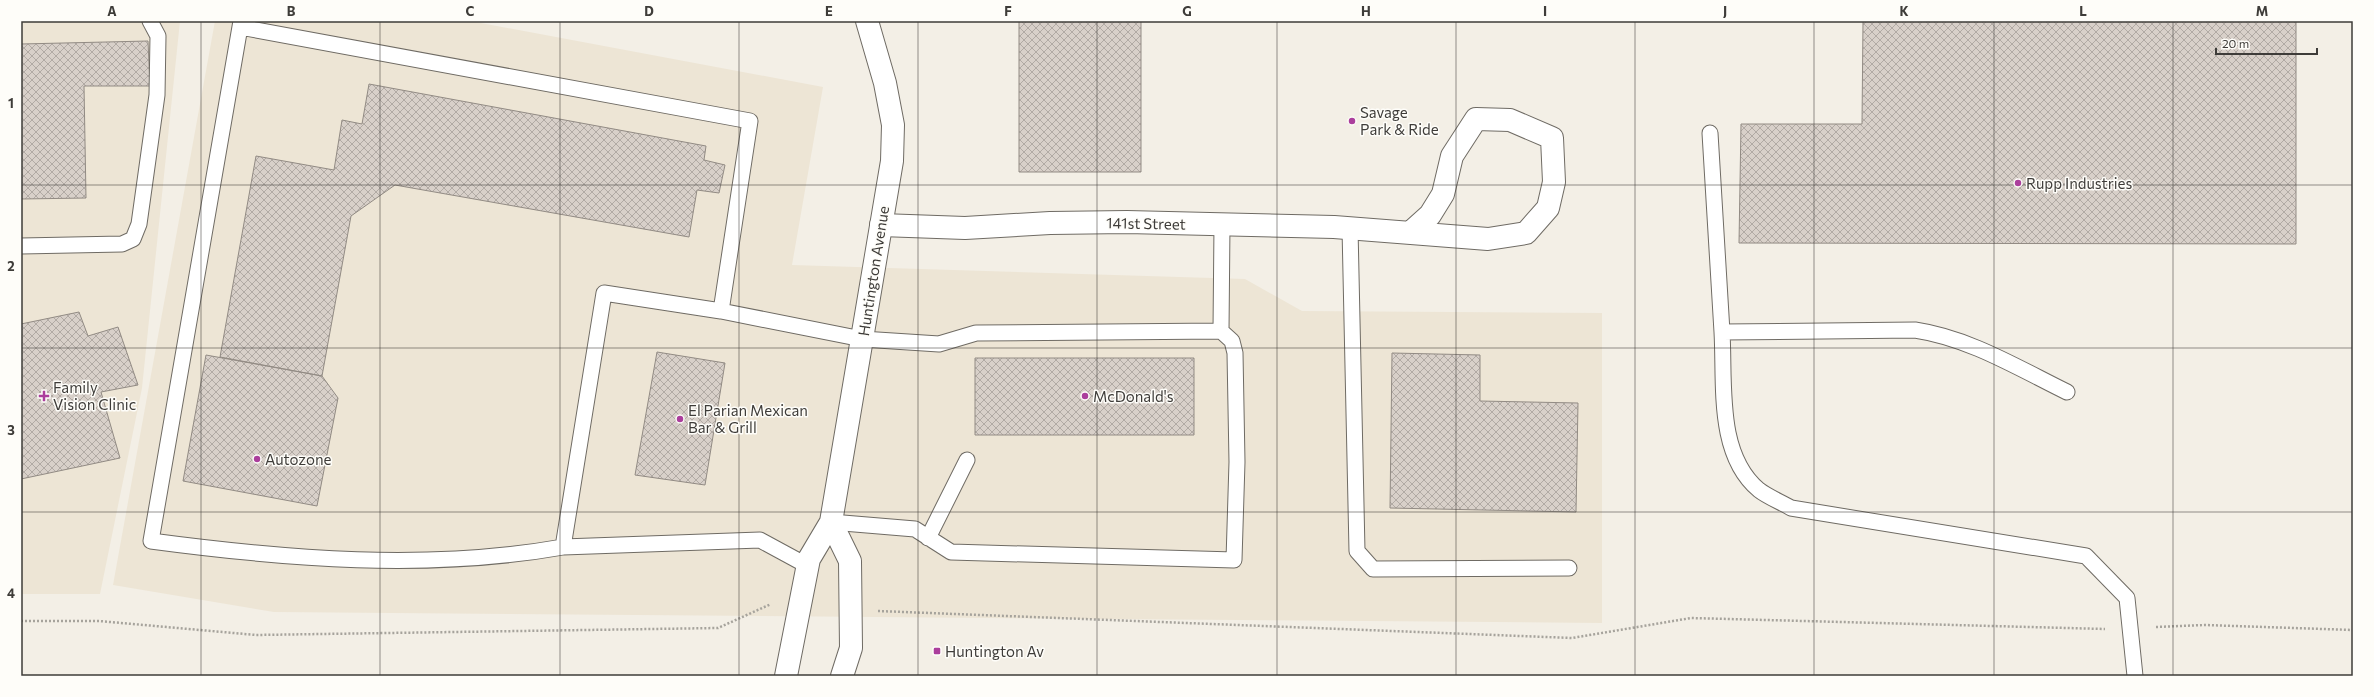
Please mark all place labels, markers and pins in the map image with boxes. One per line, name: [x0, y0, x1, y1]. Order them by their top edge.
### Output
place label: Savage Park & Ride: [1360, 103, 1439, 138]
marker: Savage Park & Ride: [1347, 116, 1357, 126]
place label: Rupp Industries: [2026, 174, 2132, 192]
marker: Rupp Industries: [2013, 178, 2023, 188]
place label: Family Vision Clinic: [53, 378, 136, 413]
place label: McDonald's: [1093, 387, 1174, 405]
marker: Family Vision Clinic: [38, 390, 50, 402]
marker: McDonald's: [1080, 391, 1090, 401]
place label: El Parian Mexican Bar & Grill: [688, 401, 808, 436]
marker: El Parian Mexican Bar & Grill: [675, 414, 685, 424]
place label: Autozone: [265, 450, 332, 468]
marker: Autozone: [252, 454, 262, 464]
place label: Huntington Av: [945, 642, 1044, 660]
marker: Huntington Av: [932, 646, 942, 656]

